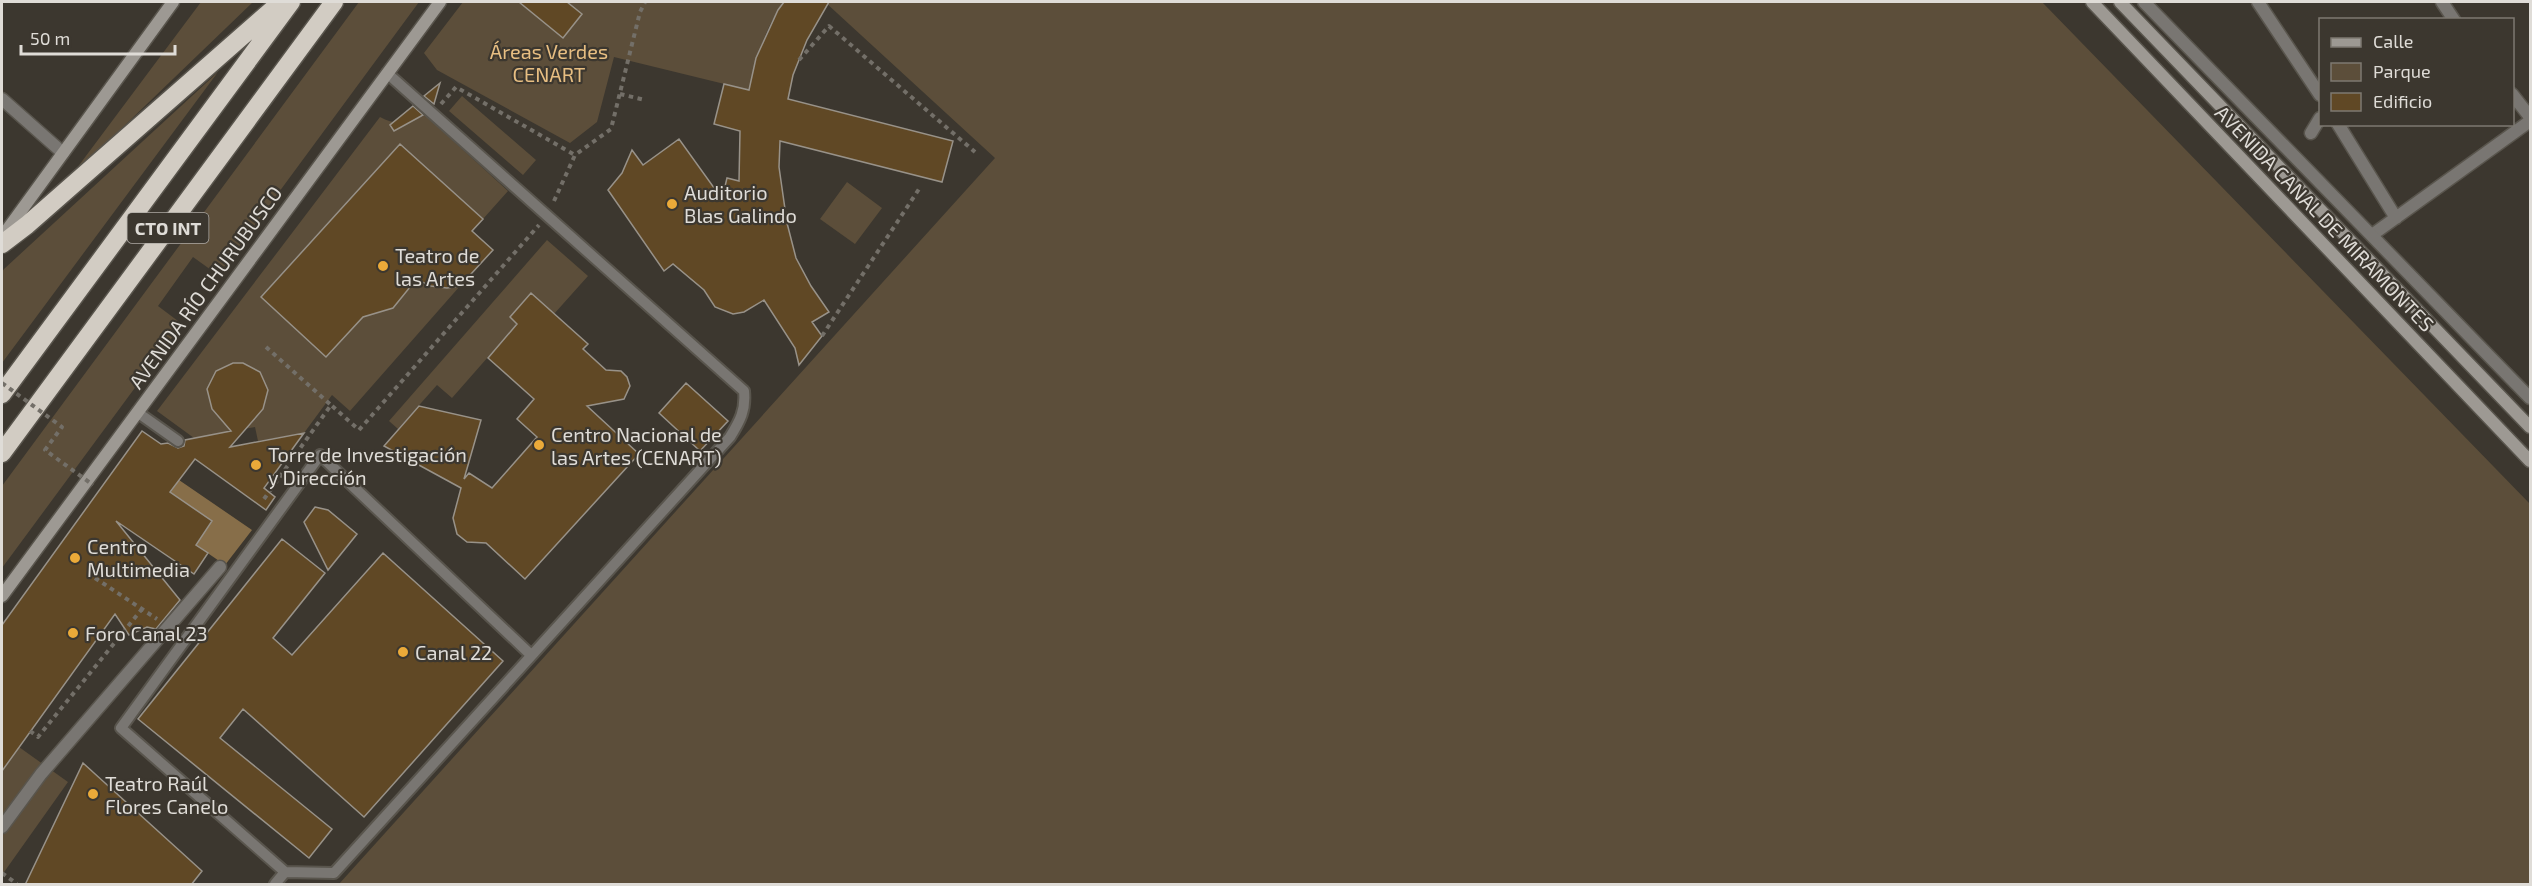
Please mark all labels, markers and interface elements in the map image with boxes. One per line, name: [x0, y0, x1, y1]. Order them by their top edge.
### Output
scale bar: [21, 18, 176, 56]
legend: [2319, 18, 2514, 126]
text: 50 m: [30, 27, 70, 49]
text: Calle: [2373, 30, 2414, 52]
park label: Áreas Verdes CENART: [490, 39, 608, 86]
text: Parque: [2373, 60, 2431, 82]
text: Edificio: [2373, 90, 2432, 112]
street label: AVENIDA CANAL DE MIRAMONTES: [2211, 100, 2439, 336]
place label: Auditorio Blas Galindo: [684, 180, 797, 227]
street label: AVENIDA RÍO CHURUBUSCO: [123, 181, 287, 393]
marker: Auditorio Blas Galindo: [665, 197, 679, 211]
road number: CTO INT: [128, 213, 208, 243]
place label: Teatro de las Artes: [395, 243, 480, 290]
marker: Teatro de las Artes: [376, 259, 390, 273]
place label: Centro Nacional de las Artes (CENART): [551, 422, 722, 469]
marker: Centro Nacional de las Artes (CENART): [532, 438, 546, 452]
place label: Torre de Investigación y Dirección: [268, 442, 467, 489]
marker: Torre de Investigación y Dirección: [249, 458, 263, 472]
place label: Centro Multimedia: [87, 534, 190, 581]
marker: Centro Multimedia: [68, 551, 82, 565]
place label: Foro Canal 23: [85, 621, 208, 645]
marker: Foro Canal 23: [66, 626, 80, 640]
place label: Canal 22: [415, 640, 492, 664]
marker: Canal 22: [396, 645, 410, 659]
place label: Teatro Raúl Flores Canelo: [105, 771, 228, 818]
marker: Teatro Raúl Flores Canelo: [86, 787, 100, 801]

